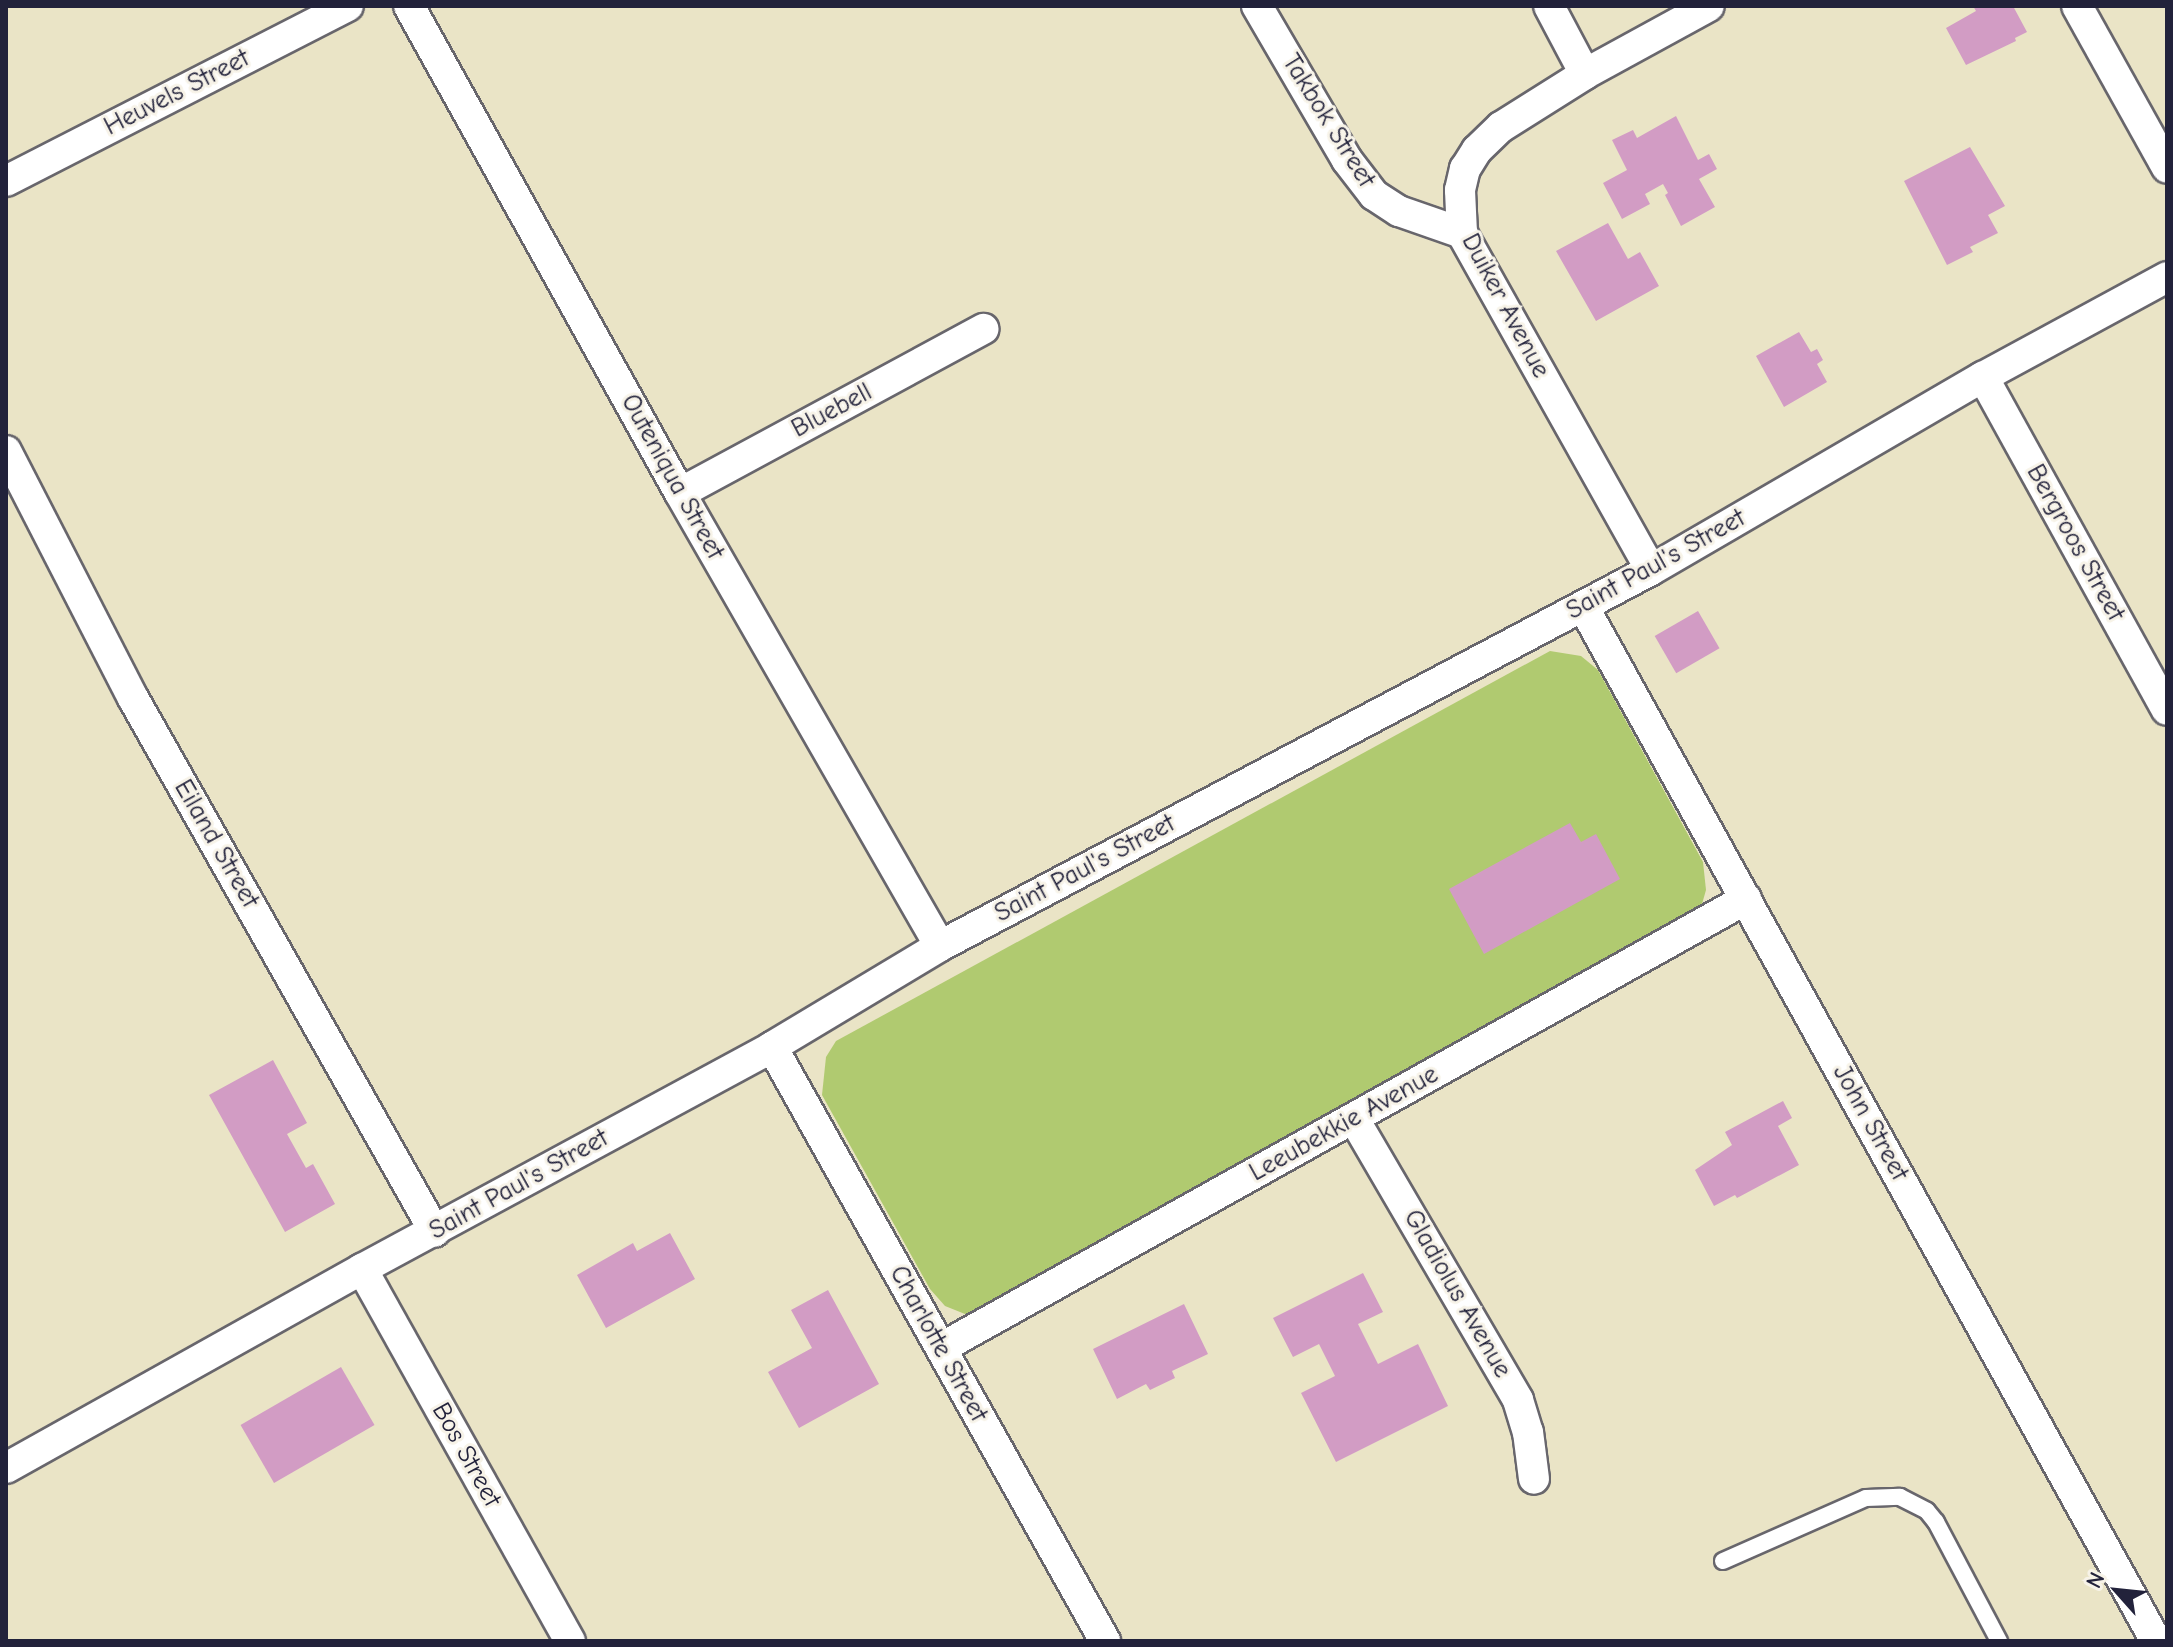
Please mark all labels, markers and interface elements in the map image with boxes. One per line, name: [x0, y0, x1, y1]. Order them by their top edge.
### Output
street label: Heuvels Street: [99, 43, 255, 143]
street label: Takbok Street: [1275, 49, 1381, 193]
street label: Duiker Avenue: [1454, 229, 1556, 383]
street label: Bluebell: [787, 377, 877, 445]
street label: Outeniqua Street: [614, 389, 730, 565]
street label: Bergroos Street: [2019, 459, 2131, 627]
street label: Saint Paul's Street: [1561, 503, 1751, 627]
street label: Eiland Street: [167, 774, 265, 914]
street label: Saint Paul's Street: [989, 808, 1181, 930]
street label: Leeubekkie Avenue: [1244, 1059, 1444, 1189]
street label: John Street: [1825, 1060, 1915, 1186]
street label: Saint Paul's Street: [424, 1123, 614, 1247]
street label: Gladiolus Avenue: [1396, 1204, 1518, 1384]
street label: Charlotte Street: [882, 1260, 994, 1428]
street label: Bos Street: [425, 1397, 507, 1513]
north arrow: [2077, 1551, 2157, 1631]
text: N: [2081, 1568, 2110, 1592]

